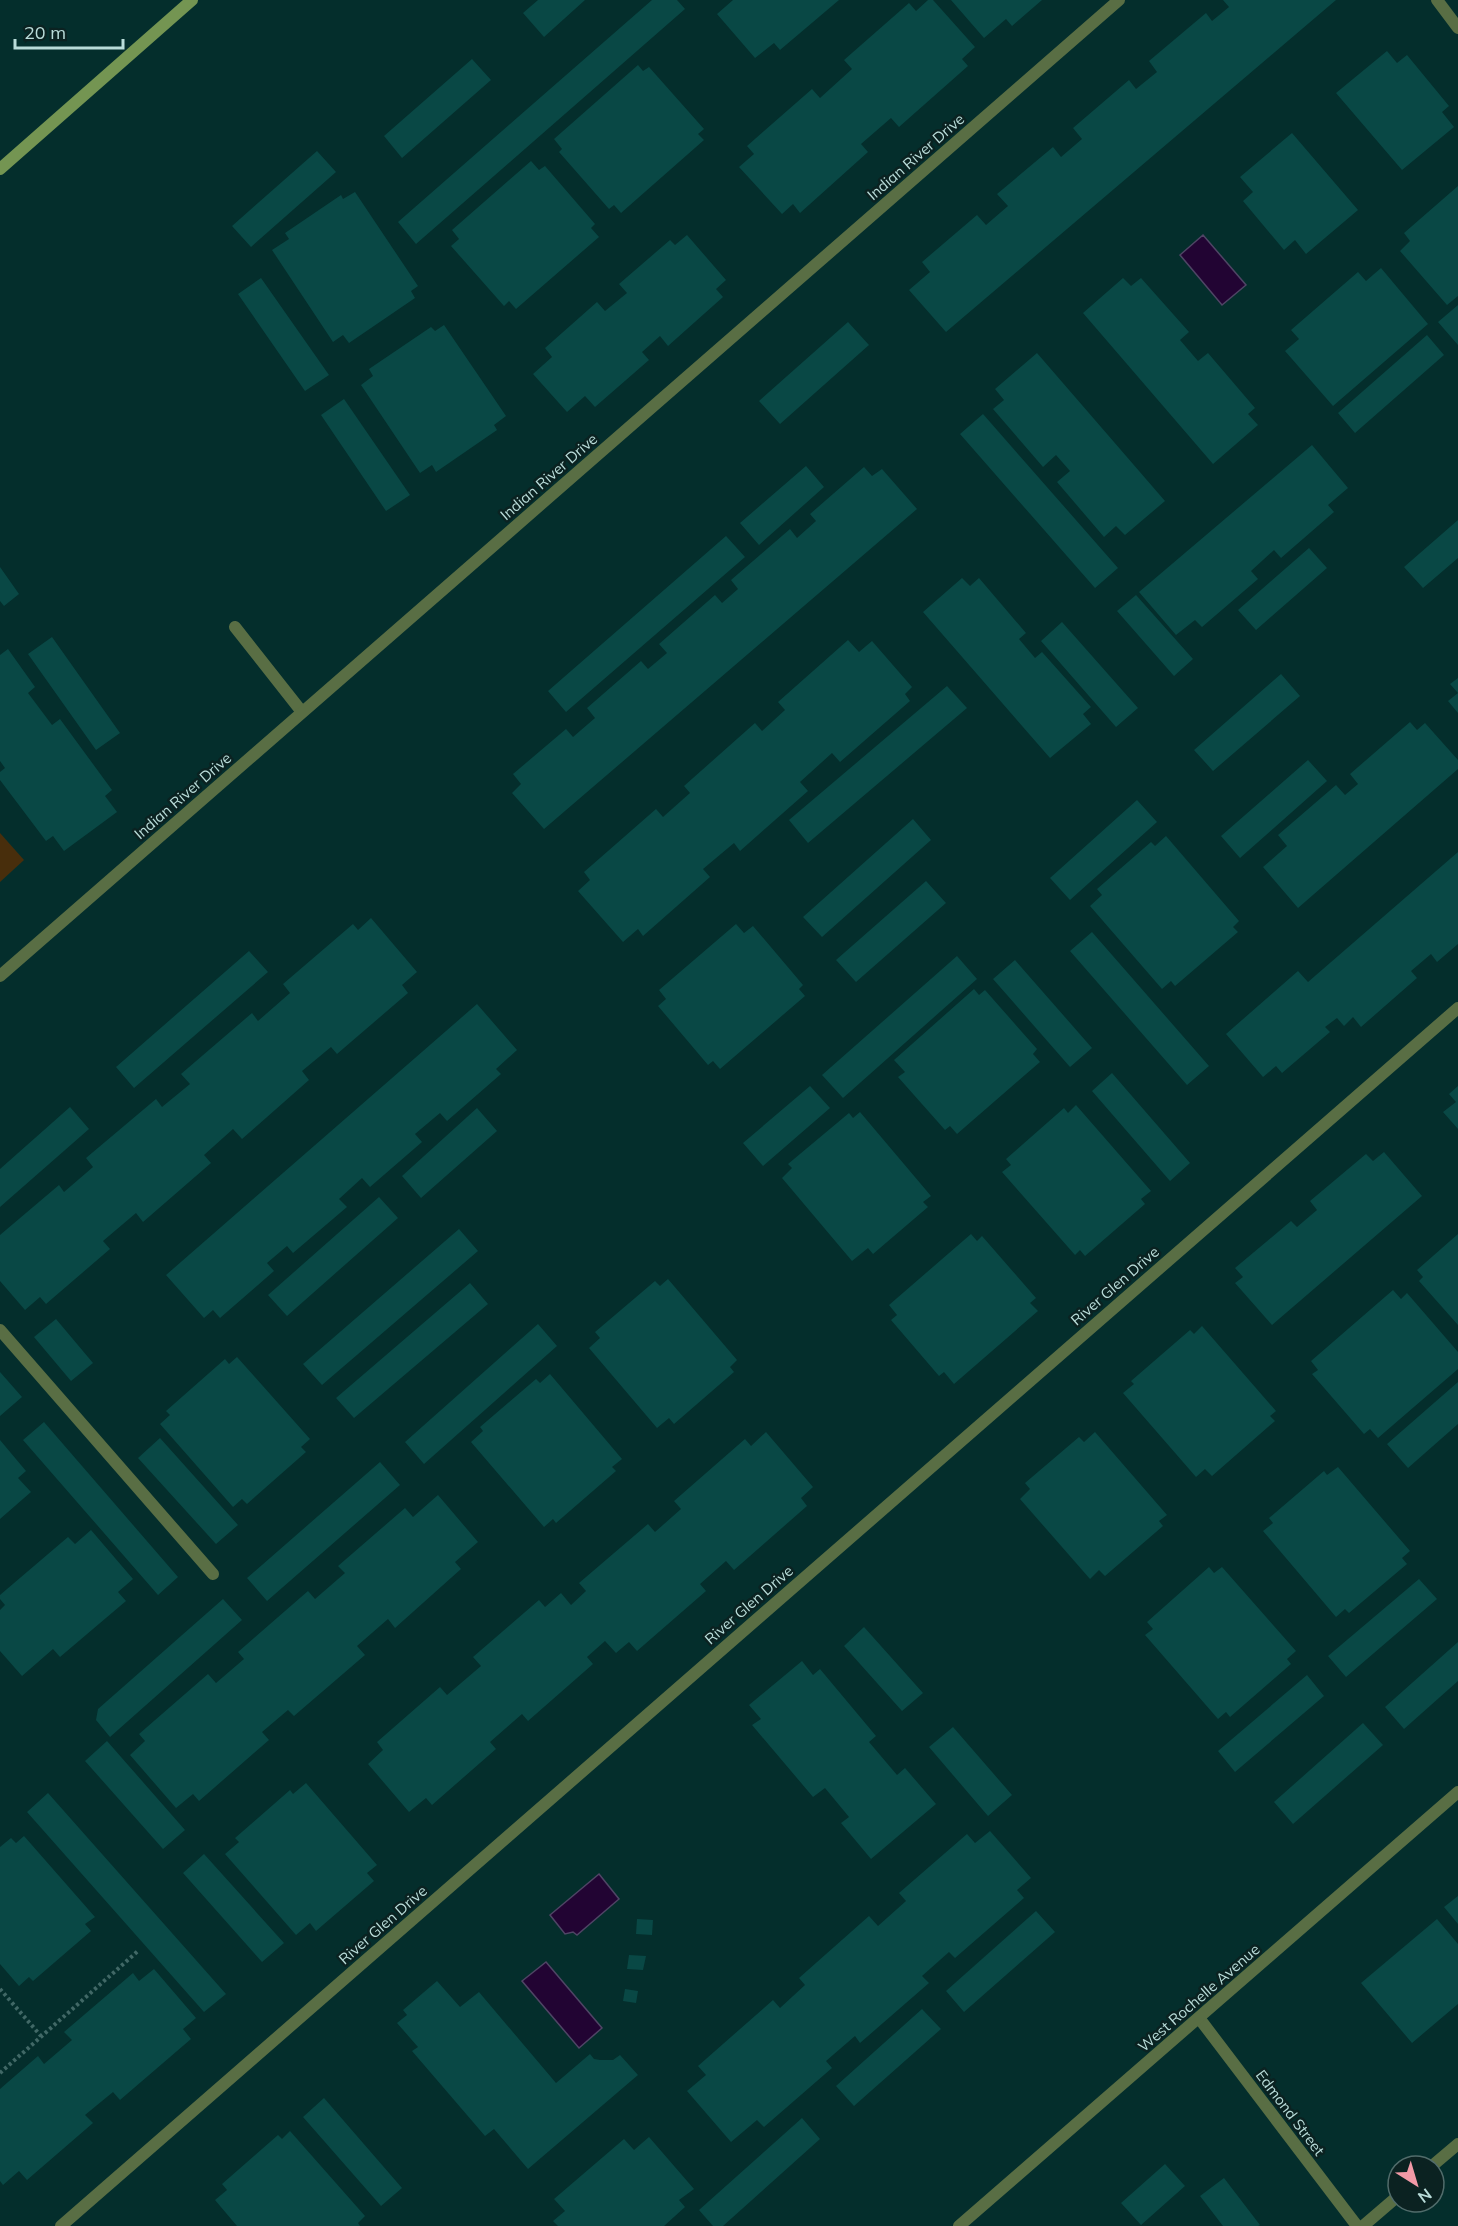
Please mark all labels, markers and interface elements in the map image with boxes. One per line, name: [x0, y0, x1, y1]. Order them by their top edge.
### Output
scale bar: [15, 12, 123, 50]
text: 20 m: [24, 21, 66, 44]
street label: Indian River Drive: [863, 109, 968, 204]
street label: Indian River Drive: [496, 429, 601, 524]
street label: Indian River Drive: [130, 748, 235, 843]
street label: River Glen Drive: [1067, 1242, 1163, 1329]
street label: River Glen Drive: [701, 1561, 797, 1648]
street label: River Glen Drive: [335, 1881, 431, 1968]
street label: West Rochelle Avenue: [1134, 1940, 1263, 2056]
street label: Edmond Street: [1252, 2066, 1329, 2159]
north arrow: [1386, 2154, 1446, 2214]
text: N: [1414, 2184, 1436, 2208]

